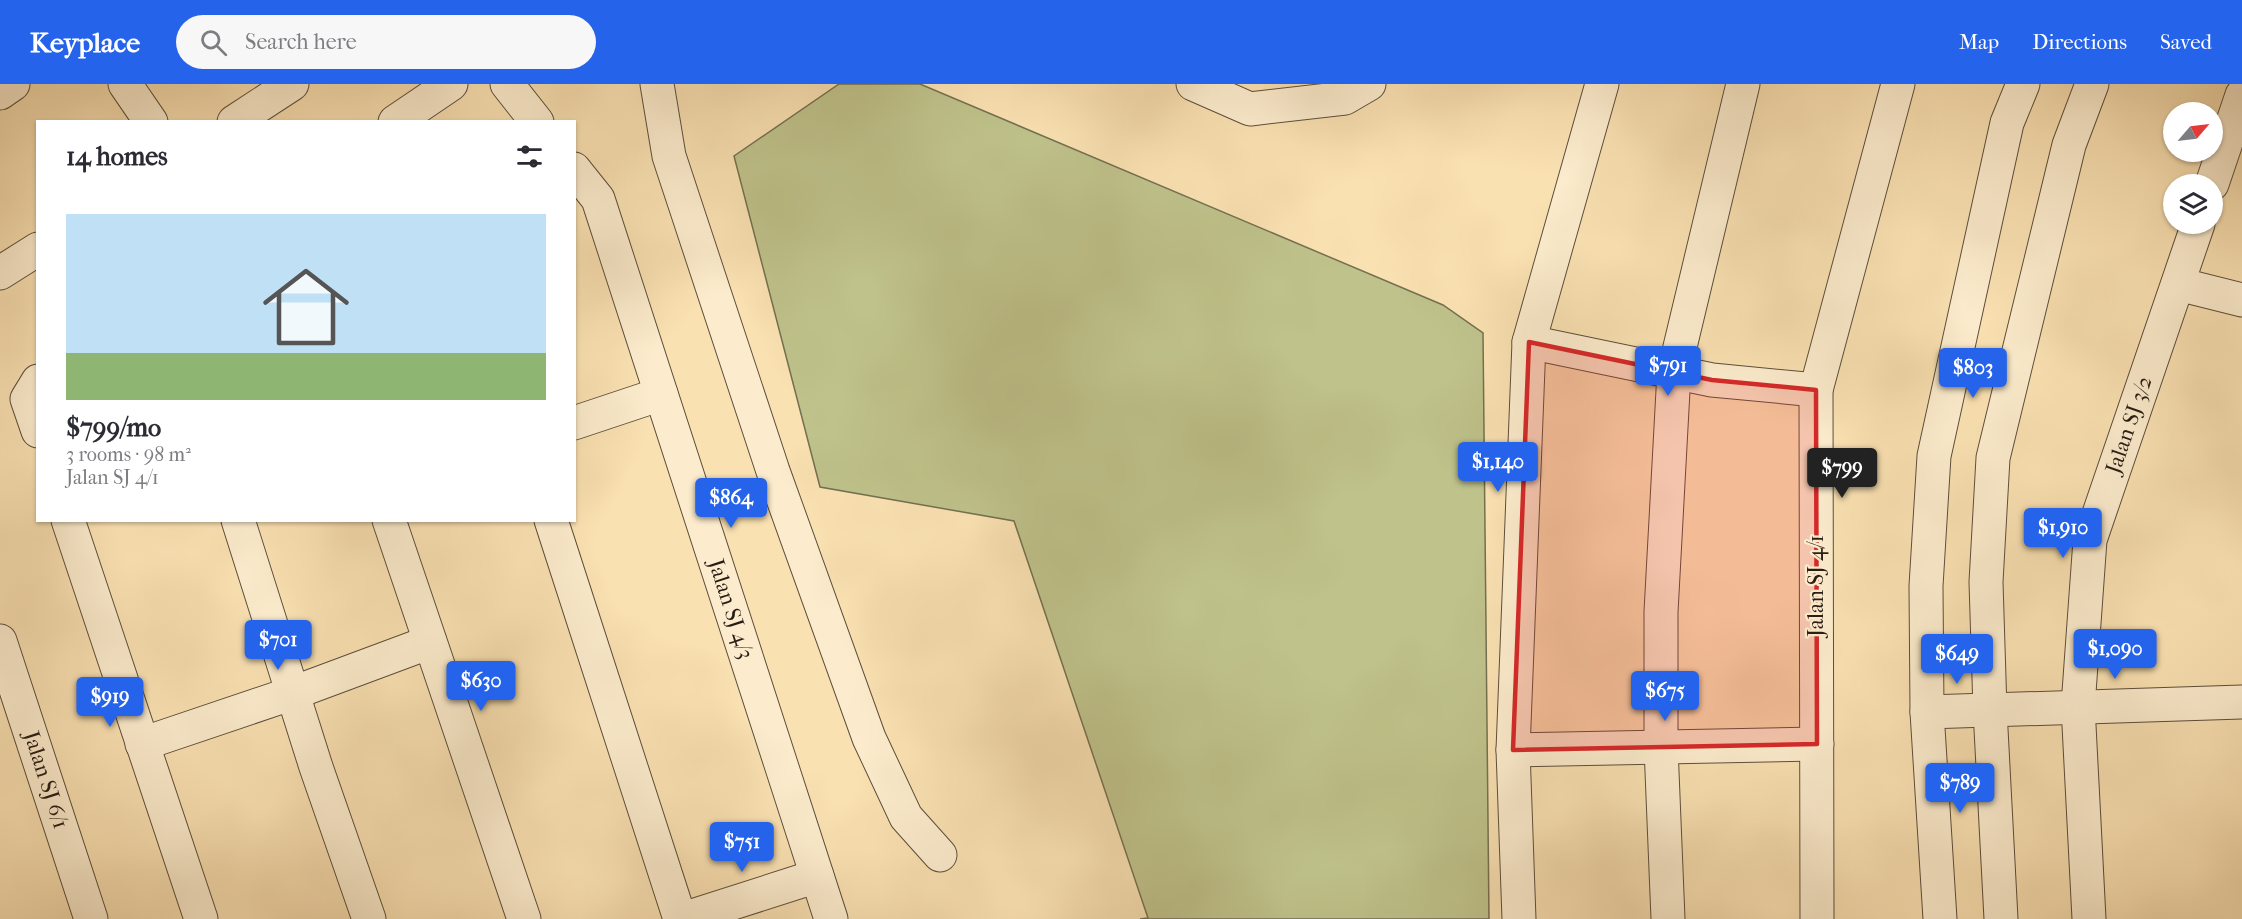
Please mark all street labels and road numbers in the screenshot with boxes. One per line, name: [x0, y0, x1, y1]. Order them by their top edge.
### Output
street label: Jalan SJ 3/2: [2100, 373, 2158, 479]
street label: Jalan SJ 4/1: [1803, 535, 1829, 639]
street label: Jalan SJ 4/3: [702, 554, 759, 662]
street label: Jalan SJ 6/1: [17, 726, 74, 832]

